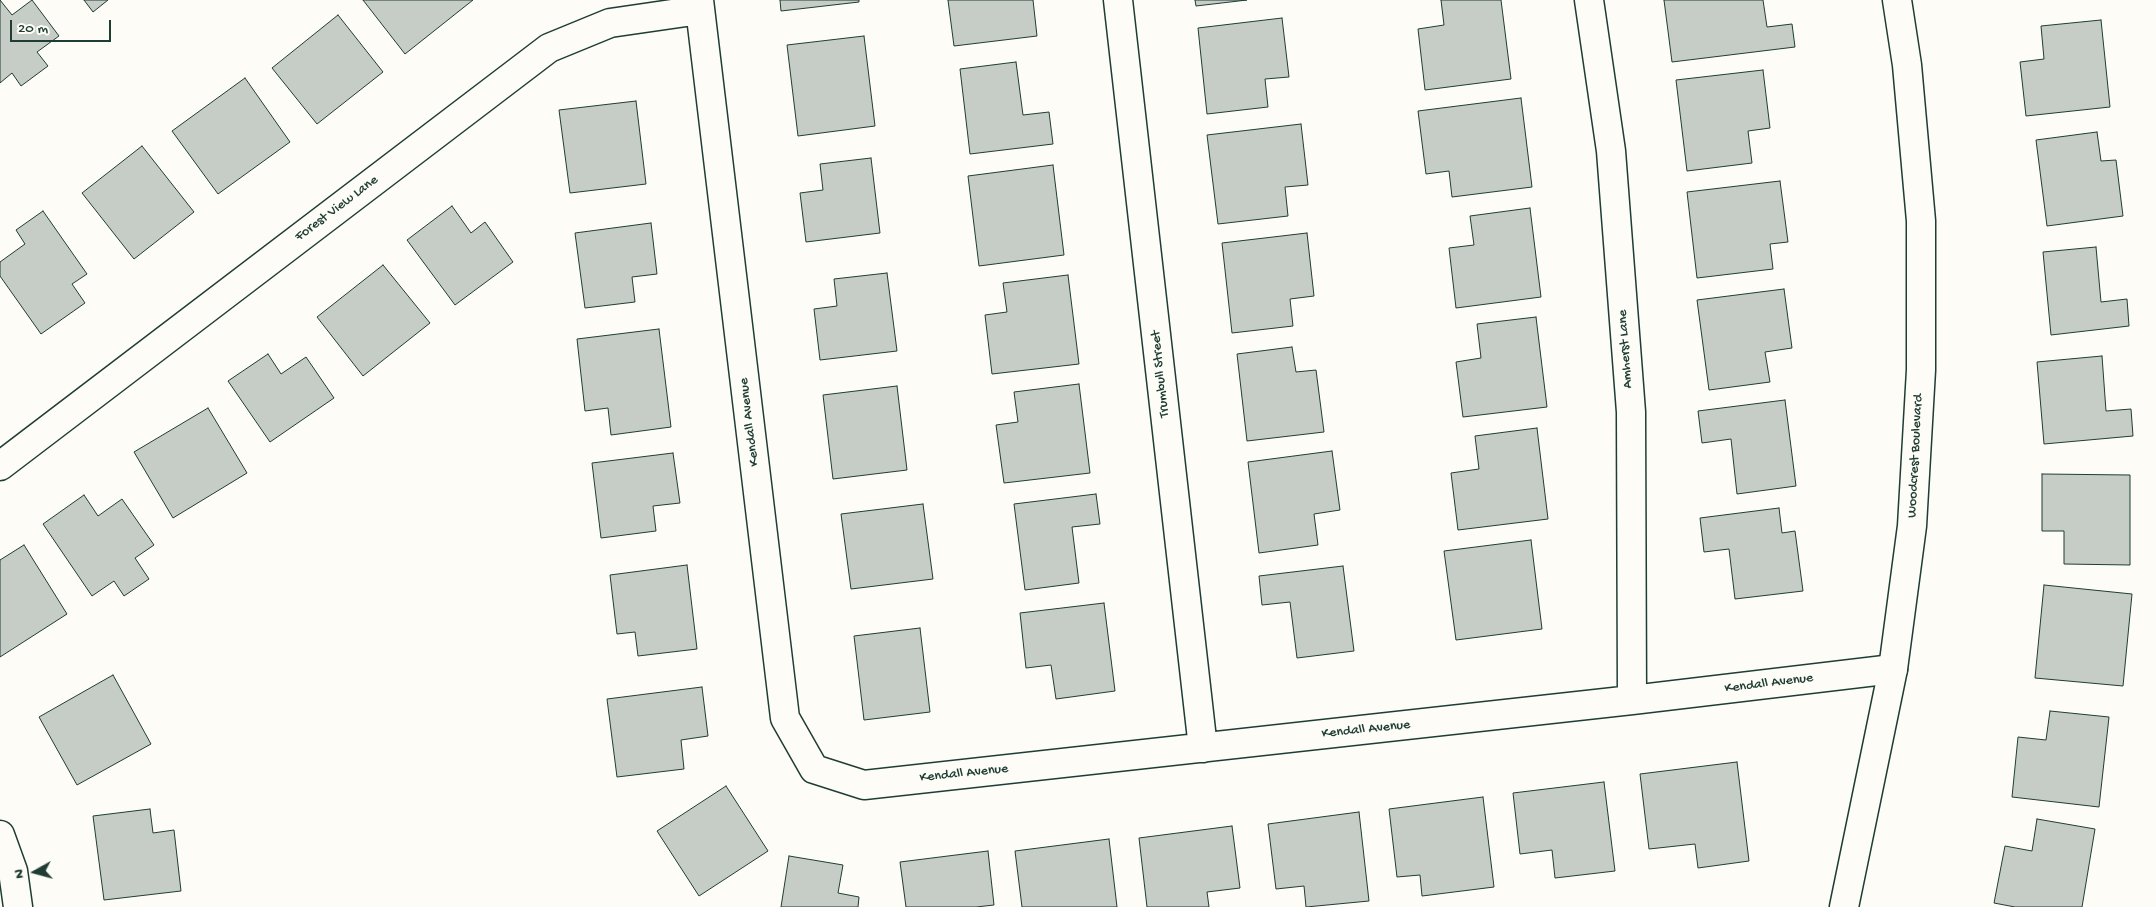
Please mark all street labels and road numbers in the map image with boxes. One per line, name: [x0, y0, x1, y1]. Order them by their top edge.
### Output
street label: Forest View Lane: [292, 172, 382, 246]
street label: Amherst Lane: [1615, 309, 1637, 389]
street label: Trumbull Street: [1148, 330, 1174, 418]
street label: Kendall Avenue: [736, 377, 764, 467]
street label: Woodcrest Boulevard: [1904, 394, 1928, 518]
street label: Kendall Avenue: [1724, 670, 1814, 698]
street label: Kendall Avenue: [1321, 717, 1411, 743]
street label: Kendall Avenue: [919, 761, 1009, 787]

